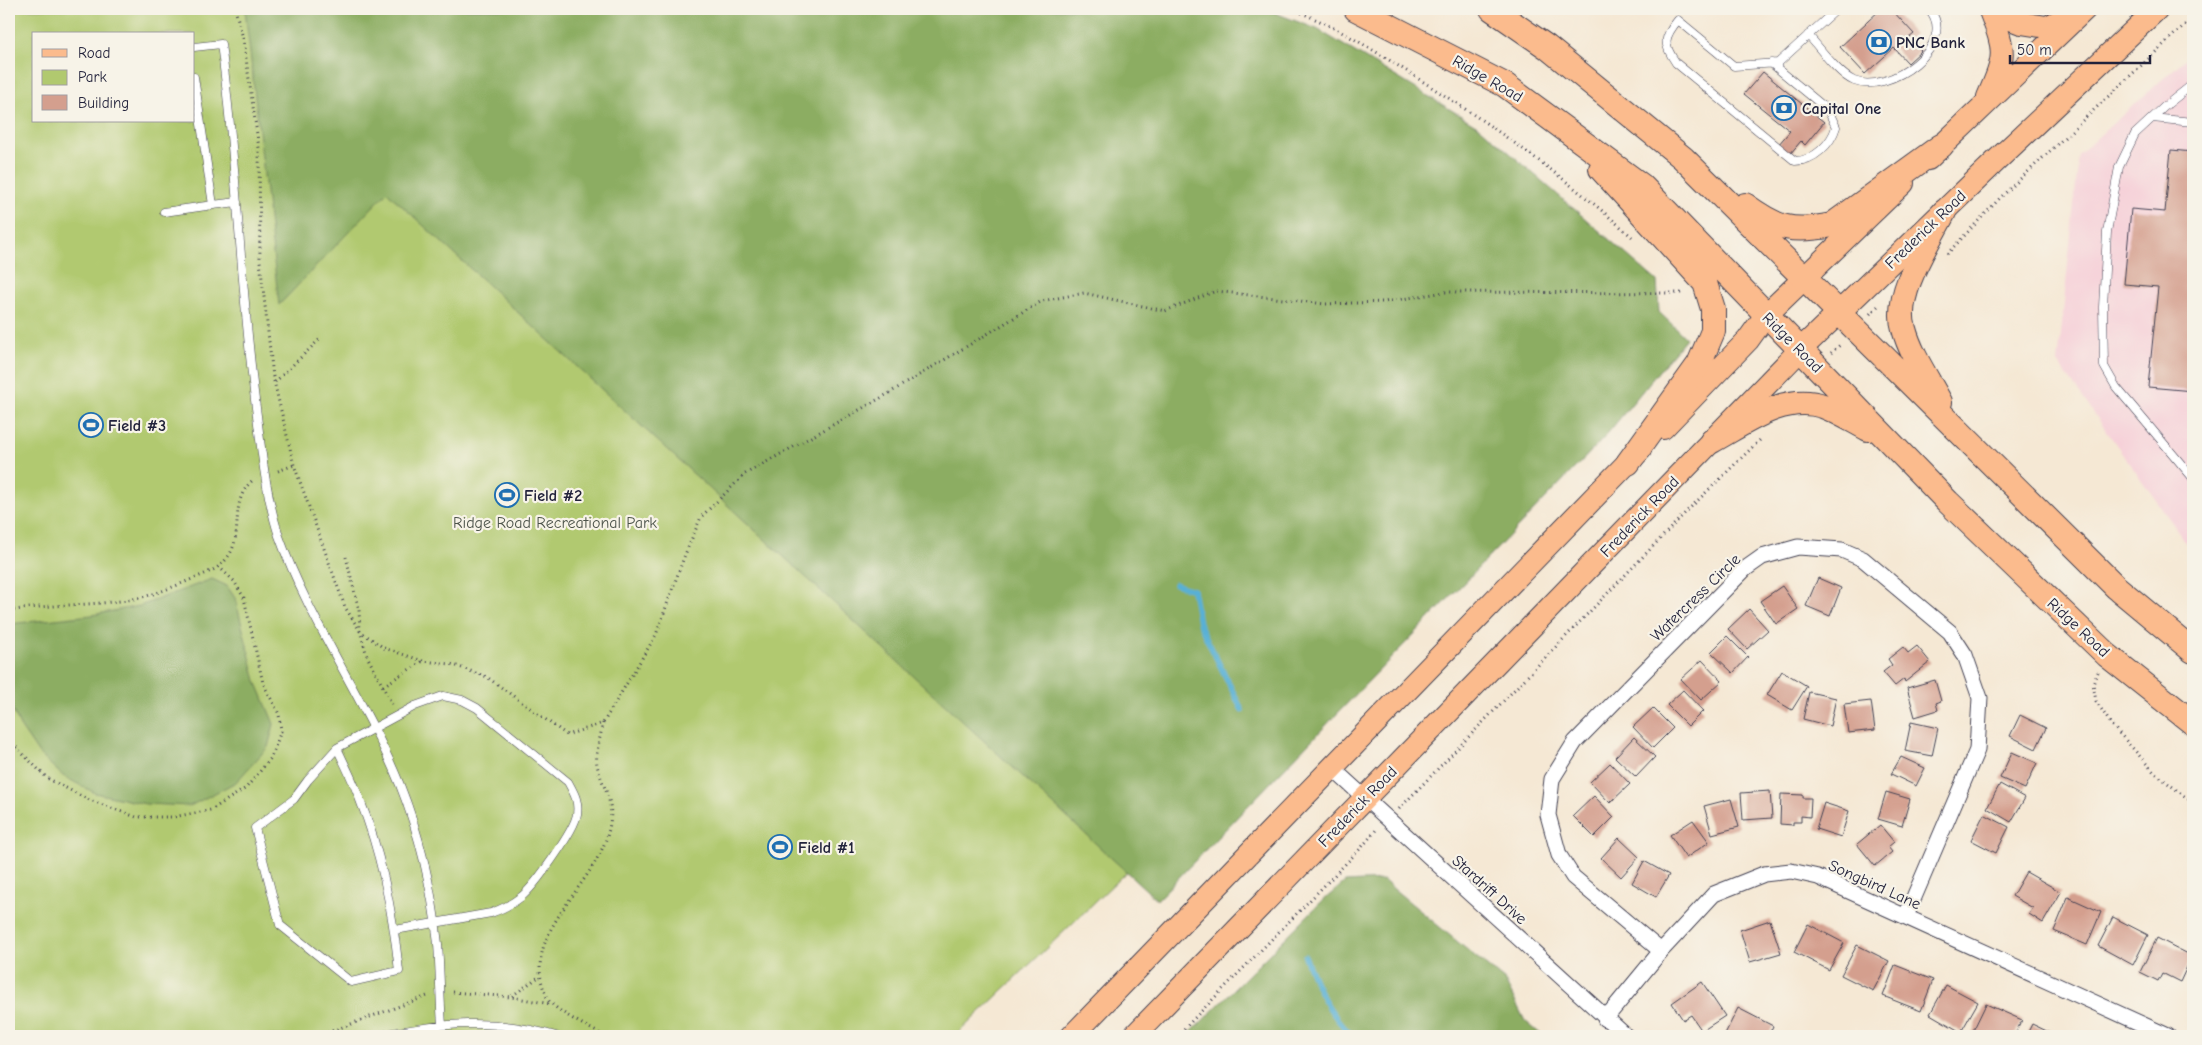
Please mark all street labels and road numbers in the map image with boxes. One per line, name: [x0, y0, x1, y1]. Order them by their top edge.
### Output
street label: Ridge Road: [1449, 52, 1526, 106]
street label: Frederick Road: [1882, 187, 1970, 273]
street label: Ridge Road: [1758, 309, 1826, 377]
street label: Frederick Road: [1597, 473, 1683, 561]
street label: Watercress Circle: [1647, 550, 1744, 645]
street label: Ridge Road: [2044, 595, 2113, 661]
street label: Frederick Road: [1315, 763, 1401, 851]
street label: Stardrift Drive: [1448, 851, 1530, 928]
street label: Songbird Lane: [1826, 856, 1924, 913]

